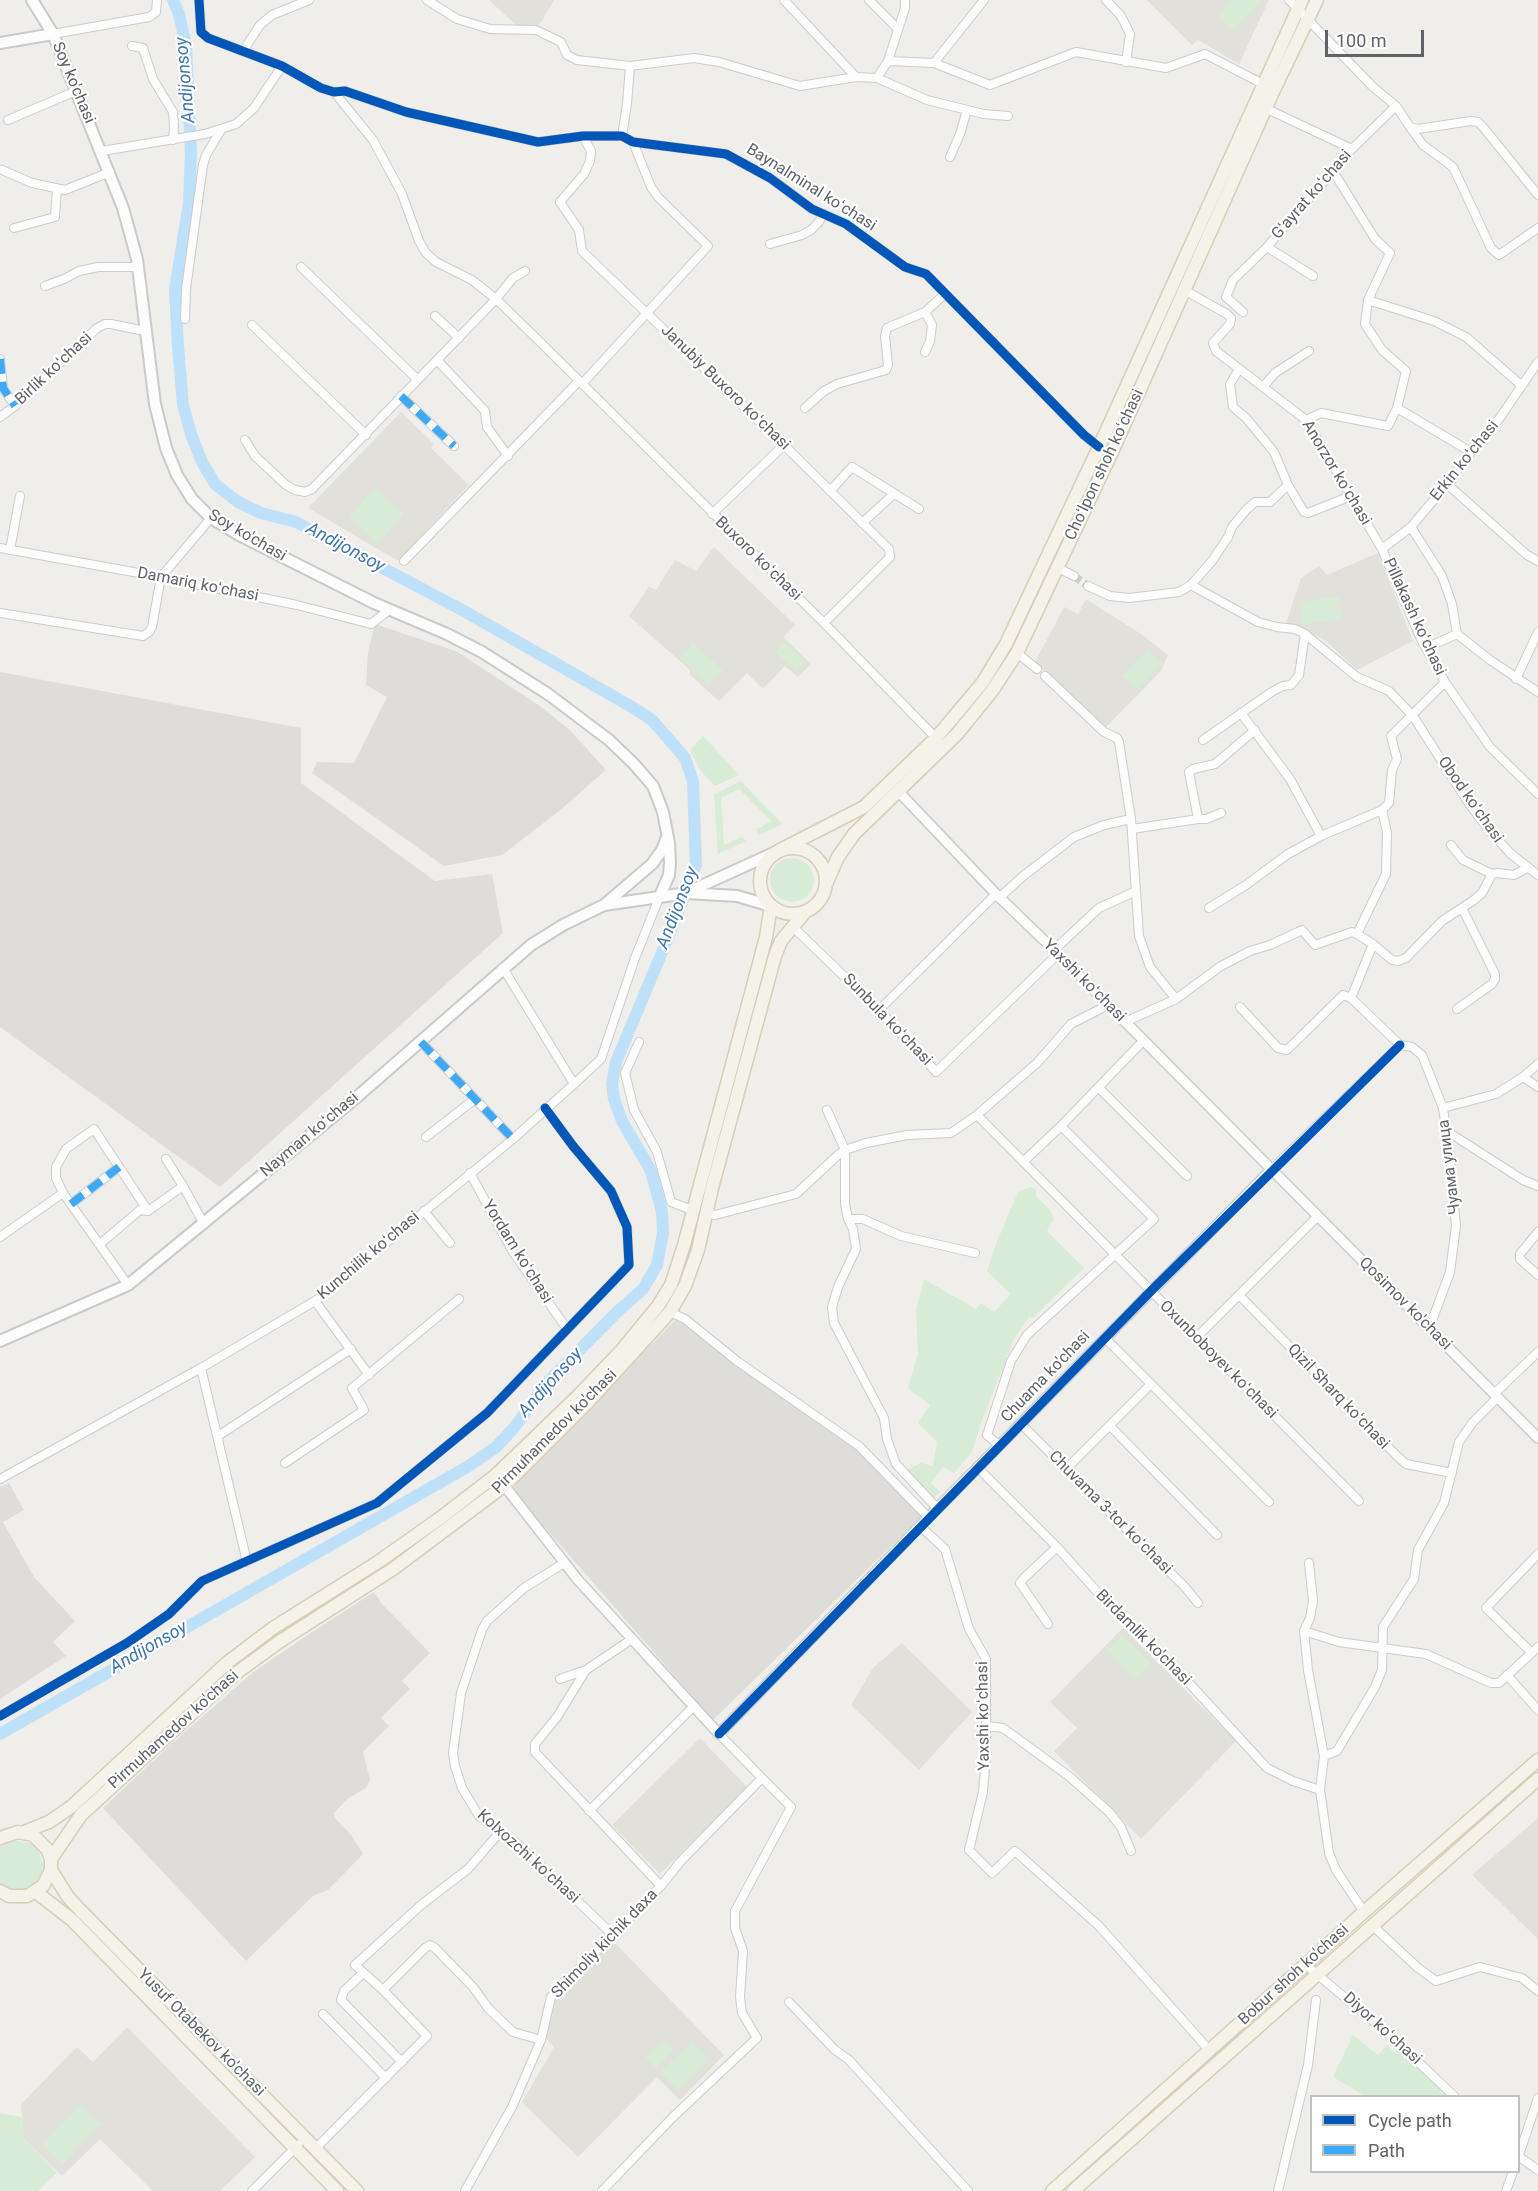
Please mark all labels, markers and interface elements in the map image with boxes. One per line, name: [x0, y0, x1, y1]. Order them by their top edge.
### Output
scale bar: [1328, 18, 1427, 56]
text: 100 m: [1336, 30, 1387, 51]
water label: Andijonsoy: [171, 36, 201, 124]
street label: Soy ko'chasi: [47, 39, 99, 127]
street label: Baynalminal koʻchasi: [742, 140, 880, 236]
street label: Gʻayrat koʻchasi: [1268, 146, 1356, 244]
street label: Janubiy Buxoro koʻchasi: [656, 321, 794, 455]
street label: Birlik koʻchasi: [12, 329, 96, 409]
street label: Choʻlpon shoh koʻchasi: [1062, 386, 1148, 544]
street label: Anorzor koʻchasi: [1297, 417, 1375, 529]
street label: Erkin koʻchasi: [1427, 417, 1503, 505]
street label: Soy ko'chasi: [205, 506, 289, 566]
street label: Buxoro koʻchasi: [711, 513, 805, 605]
water label: Andijonsoy: [302, 518, 388, 578]
street label: Pillakash koʻchasi: [1378, 555, 1450, 679]
street label: Damariq koʻchasi: [136, 564, 260, 606]
street label: Obod koʻchasi: [1433, 753, 1507, 847]
water label: Andijonsoy: [653, 864, 703, 952]
street label: Yaxshi koʻchasi: [1039, 936, 1129, 1026]
street label: Sunbula koʻchasi: [838, 970, 936, 1070]
street label: Nayman koʻchasi: [257, 1088, 363, 1182]
street label: Чуама улица: [1435, 1118, 1465, 1216]
street label: Yordam koʻchasi: [478, 1197, 556, 1307]
street label: Kunchilik koʻchasi: [314, 1208, 424, 1304]
street label: Qosimov ko'chasi: [1355, 1254, 1455, 1354]
street label: Oxunboboyev koʻchasi: [1155, 1297, 1281, 1423]
street label: Chuama ko'chasi: [997, 1327, 1095, 1427]
street label: Qizil Sharq koʻchasi: [1283, 1340, 1393, 1454]
water label: Andijonsoy: [514, 1344, 588, 1422]
street label: Pirmuhamedov ko'chasi: [489, 1366, 621, 1498]
street label: Chuvama 3-tor koʻchasi: [1044, 1447, 1176, 1579]
street label: Birdamlik ko'chasi: [1091, 1586, 1195, 1690]
water label: Andijonsoy: [106, 1617, 192, 1679]
street label: Yaxshi koʻchasi: [973, 1661, 995, 1771]
street label: Pirmuhamedov ko'chasi: [105, 1666, 243, 1794]
street label: Kolxozchi koʻchasi: [473, 1806, 583, 1908]
street label: Shimoliy kichik daxa: [548, 1885, 662, 2003]
street label: Bobur shoh ko'chasi: [1235, 1920, 1353, 2030]
street label: Yusuf Otabekov ko'chasi: [133, 1965, 269, 2101]
street label: Diyor koʻchasi: [1339, 1989, 1425, 2069]
legend: [1310, 2095, 1520, 2173]
text: Cycle path: [1368, 2110, 1452, 2131]
text: Path: [1368, 2140, 1405, 2161]

